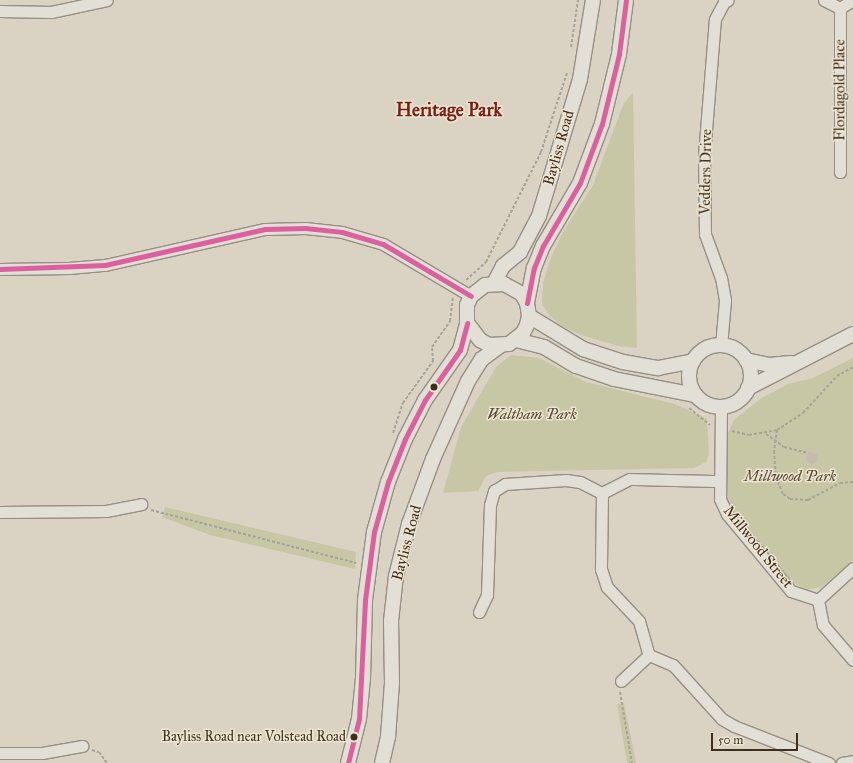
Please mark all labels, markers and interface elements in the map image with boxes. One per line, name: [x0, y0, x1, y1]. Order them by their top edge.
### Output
street label: Flordagold Place: [831, 39, 849, 141]
district label: Heritage Park: [396, 99, 502, 121]
street label: Bayliss Road: [540, 108, 578, 188]
street label: Vedders Drive: [696, 129, 716, 215]
unlabelled marker: [429, 382, 439, 392]
park label: Waltham Park: [487, 406, 577, 424]
park label: Millwood Park: [744, 468, 836, 486]
street label: Millwood Street: [719, 502, 797, 592]
street label: Bayliss Road: [388, 503, 426, 583]
scale bar: [713, 725, 800, 751]
place label: Bayliss Road near Volstead Road: [162, 729, 346, 745]
marker: Bayliss Road near Volstead Road: [349, 732, 359, 742]
text: 50 m: [718, 733, 743, 747]

